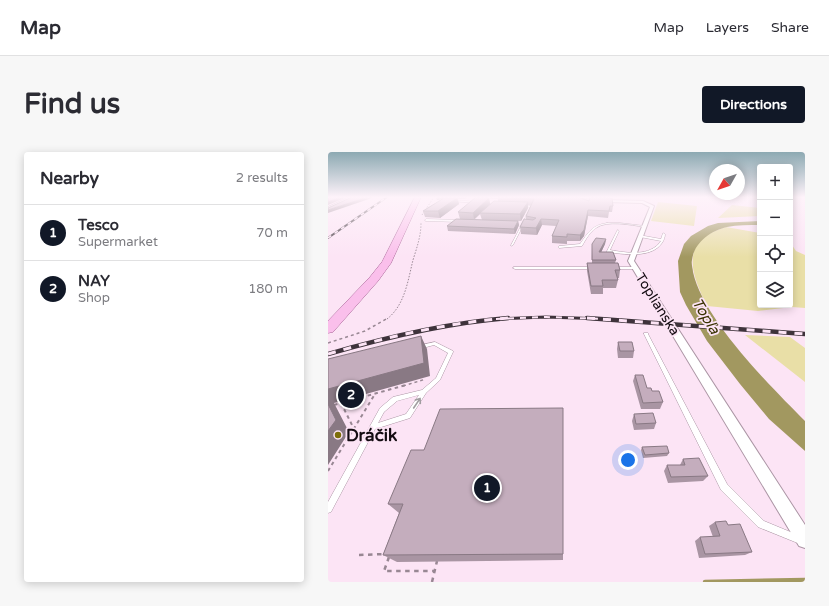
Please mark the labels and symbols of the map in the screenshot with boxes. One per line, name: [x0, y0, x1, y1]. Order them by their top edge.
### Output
north arrow: [709, 164, 745, 200]
street label: Toplianska: [632, 270, 683, 339]
water label: Topľa: [688, 295, 724, 338]
pin: 2: [338, 380, 364, 410]
one-way arrow: [413, 398, 421, 409]
place label: Dráčik: [346, 425, 398, 446]
marker: Dráčik: [333, 430, 343, 440]
your location: [618, 450, 638, 470]
pin: 1: [474, 473, 500, 503]

